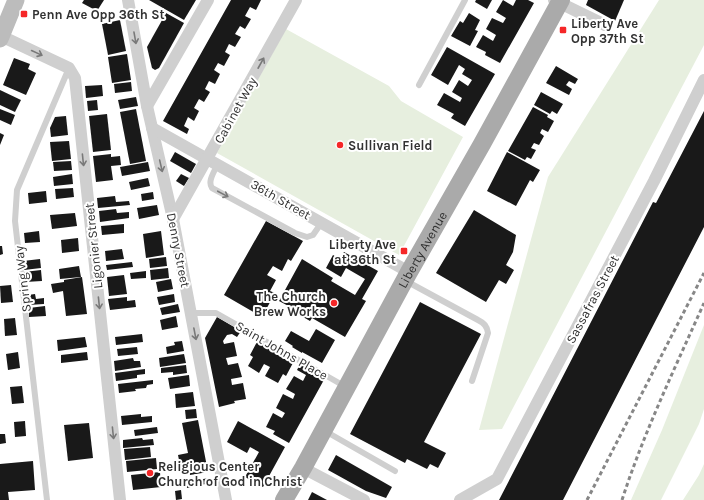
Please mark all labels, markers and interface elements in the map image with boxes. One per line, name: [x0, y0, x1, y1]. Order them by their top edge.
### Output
place label: Penn Ave Opp 36th St: [32, 7, 165, 22]
marker: Penn Ave Opp 36th St: [19, 9, 29, 19]
place label: Liberty Ave Opp 37th St: [571, 16, 644, 46]
marker: Liberty Ave Opp 37th St: [558, 25, 568, 35]
one-way arrow: [131, 31, 139, 44]
one-way arrow: [30, 50, 42, 57]
one-way arrow: [258, 57, 265, 69]
street label: Cabinet Way: [211, 74, 260, 146]
place label: Sullivan Field: [348, 138, 433, 153]
marker: Sullivan Field: [335, 140, 345, 150]
one-way arrow: [80, 153, 87, 166]
one-way arrow: [158, 159, 166, 172]
street label: 36th Street: [248, 176, 313, 223]
one-way arrow: [216, 191, 228, 198]
street label: Ligonier Street: [82, 202, 105, 290]
street label: Liberty Avenue: [395, 208, 450, 291]
street label: Denny Street: [164, 211, 193, 289]
place label: Liberty Ave at 36th St: [329, 237, 396, 267]
street label: Spring Way: [11, 245, 34, 313]
marker: Liberty Ave at 36th St: [399, 246, 409, 256]
street label: Sassafras Street: [563, 252, 622, 346]
place label: The Church Brew Works: [254, 289, 326, 319]
one-way arrow: [95, 296, 103, 309]
marker: The Church Brew Works: [329, 298, 339, 308]
street label: Saint Johns Place: [233, 318, 331, 383]
one-way arrow: [191, 327, 199, 340]
one-way arrow: [109, 426, 117, 439]
place label: Religious Center Church of God in Christ: [158, 459, 302, 489]
marker: Religious Center Church of God in Christ: [145, 468, 155, 478]

